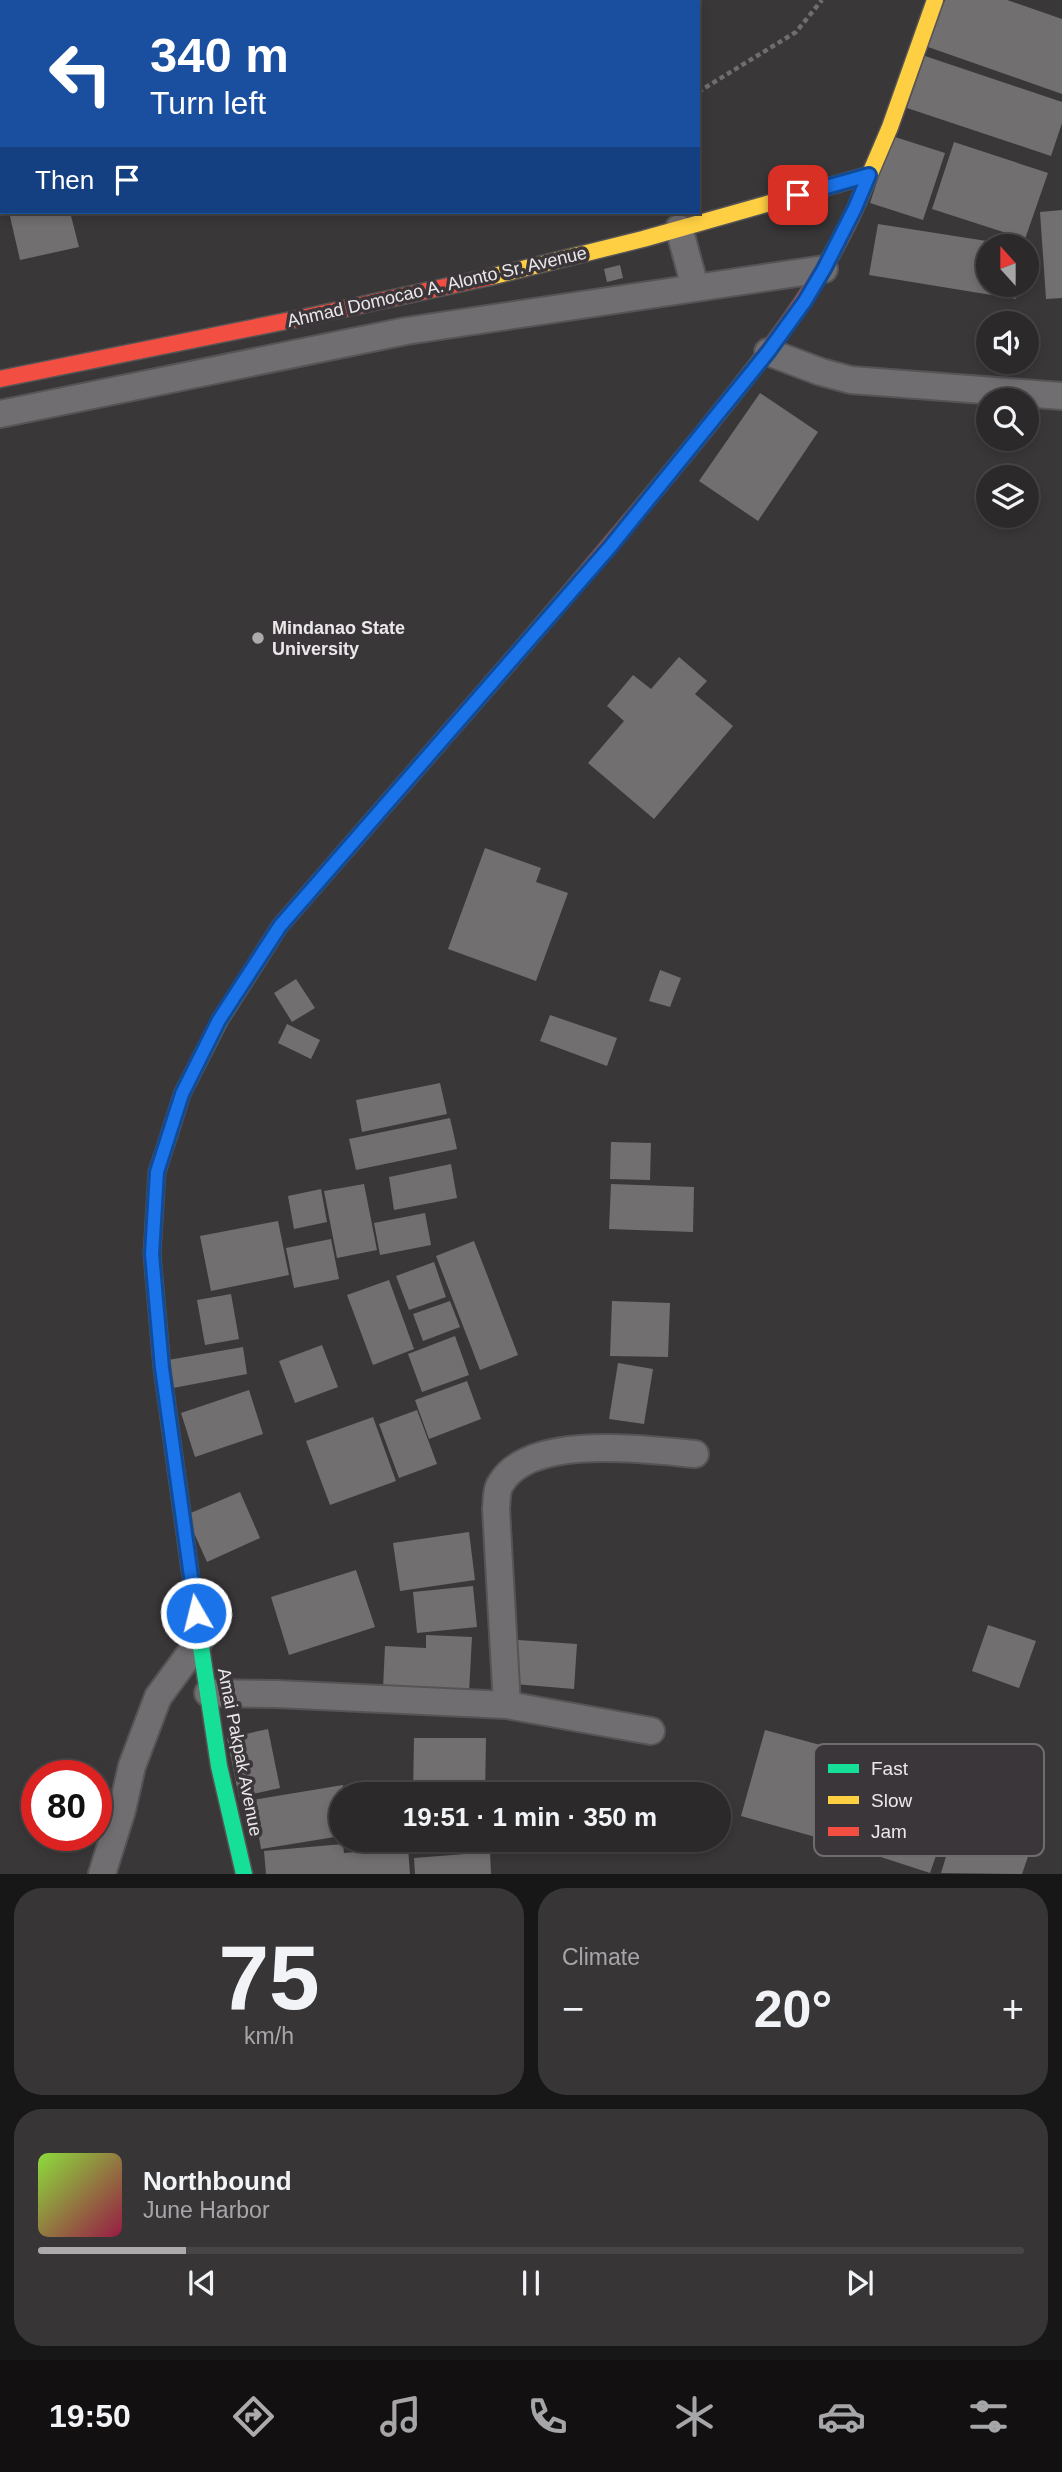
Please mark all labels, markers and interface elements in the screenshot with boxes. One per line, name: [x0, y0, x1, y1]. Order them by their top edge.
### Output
icon: left: [35, 28, 126, 119]
text: 340 m: [150, 28, 289, 82]
text: Turn left: [150, 85, 266, 121]
icon: arrive: [108, 161, 146, 199]
text: Then: [35, 165, 94, 195]
pin: [768, 165, 828, 225]
icon: arrive: [779, 176, 817, 214]
north arrow: [976, 234, 1040, 298]
map controls: [976, 234, 1039, 528]
street label: Ahmad Domocao A. Alonto Sr. Avenue: [285, 243, 589, 331]
button: sound: [976, 311, 1039, 374]
button: search: [976, 388, 1039, 451]
button: layers: [976, 465, 1039, 528]
place label: Mindanao State University: [272, 618, 405, 659]
marker: Mindanao State University: [250, 630, 266, 646]
position arrow: [159, 1576, 233, 1650]
street label: Amai Pakpak Avenue: [214, 1666, 266, 1838]
legend: [814, 1744, 1044, 1856]
text: Fast: [871, 1758, 909, 1779]
speed limit sign: 80: [21, 1760, 112, 1851]
text: Slow: [871, 1790, 912, 1811]
text: 19:51 · 1 min · 350 m: [403, 1802, 657, 1832]
text: Jam: [871, 1821, 907, 1842]
text: 75: [218, 1927, 320, 2028]
text: Climate: [562, 1944, 640, 1970]
text: 20°: [754, 1980, 832, 2038]
text: −: [562, 1988, 584, 2030]
text: +: [1002, 1988, 1024, 2030]
text: km/h: [244, 2023, 294, 2049]
text: Northbound: [143, 2166, 292, 2196]
text: June Harbor: [143, 2197, 270, 2223]
icon: previous: [183, 2264, 221, 2302]
icon: pause: [512, 2264, 550, 2302]
icon: next: [841, 2264, 879, 2302]
icon: directions: [229, 2392, 278, 2441]
icon: music: [376, 2392, 425, 2441]
icon: phone: [523, 2392, 572, 2441]
icon: climate: [670, 2392, 719, 2441]
icon: car: [817, 2392, 866, 2441]
icon: filters: [964, 2392, 1013, 2441]
text: 19:50: [49, 2398, 131, 2434]

